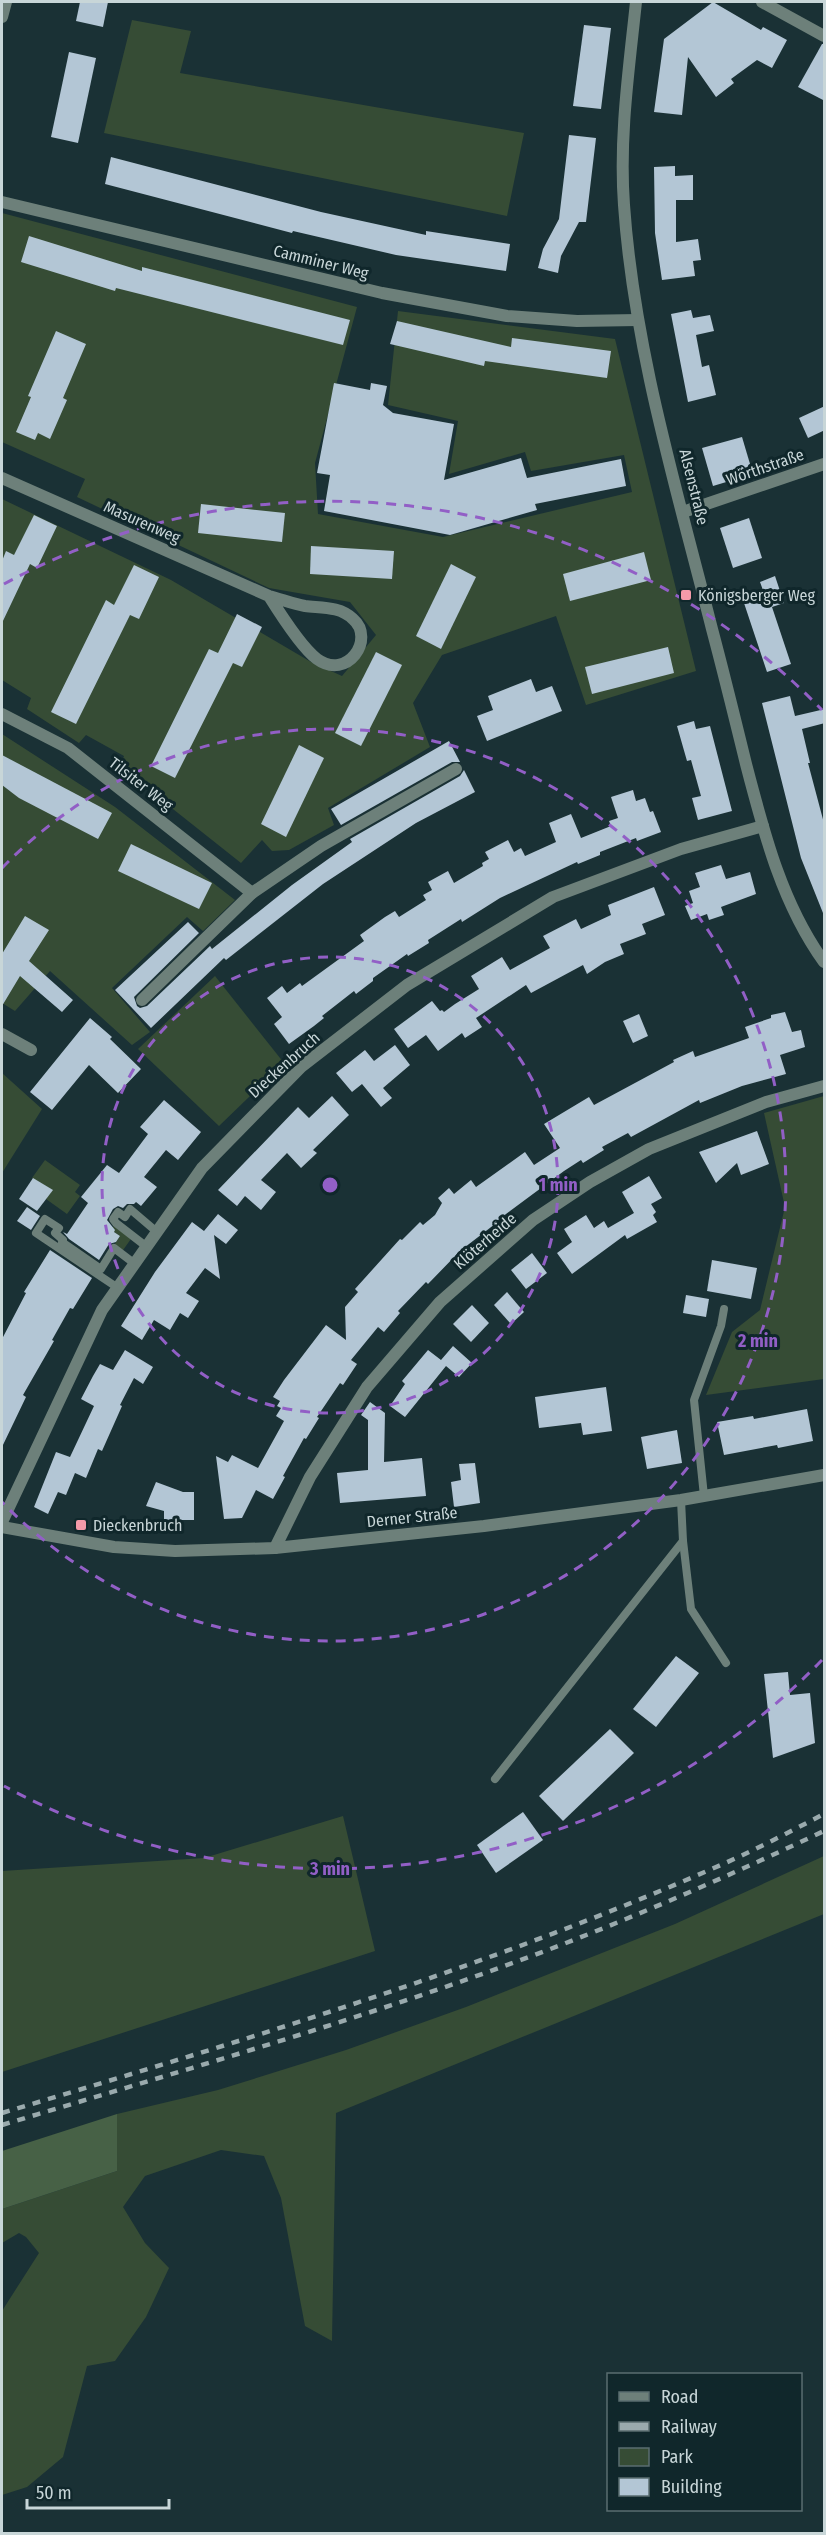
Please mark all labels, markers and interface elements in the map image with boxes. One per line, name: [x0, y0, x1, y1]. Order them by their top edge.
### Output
street label: Camminer Weg: [271, 241, 371, 283]
street label: Wörthstraße: [724, 445, 806, 489]
street label: Alsenstraße: [675, 447, 713, 527]
street label: Masurenweg: [101, 497, 184, 547]
place label: Königsberger Weg: [698, 586, 815, 605]
marker: Königsberger Weg: [679, 588, 693, 602]
street label: Tilsiter Weg: [105, 753, 177, 815]
street label: Dieckenbruch: [244, 1028, 324, 1102]
text: 1 min: [538, 1174, 578, 1196]
centre of rings: [320, 1175, 340, 1195]
street label: Klöterheide: [450, 1209, 520, 1273]
text: 2 min: [737, 1330, 778, 1352]
street label: Derner Straße: [366, 1503, 458, 1531]
place label: Dieckenbruch: [93, 1516, 182, 1535]
marker: Dieckenbruch: [74, 1518, 88, 1532]
text: 3 min: [309, 1858, 350, 1880]
legend: [607, 2373, 802, 2511]
text: Road: [661, 2386, 698, 2408]
text: Railway: [661, 2416, 717, 2438]
text: Park: [661, 2446, 694, 2468]
scale bar: [27, 2472, 170, 2510]
text: Building: [661, 2476, 722, 2498]
text: 50 m: [36, 2482, 72, 2504]

